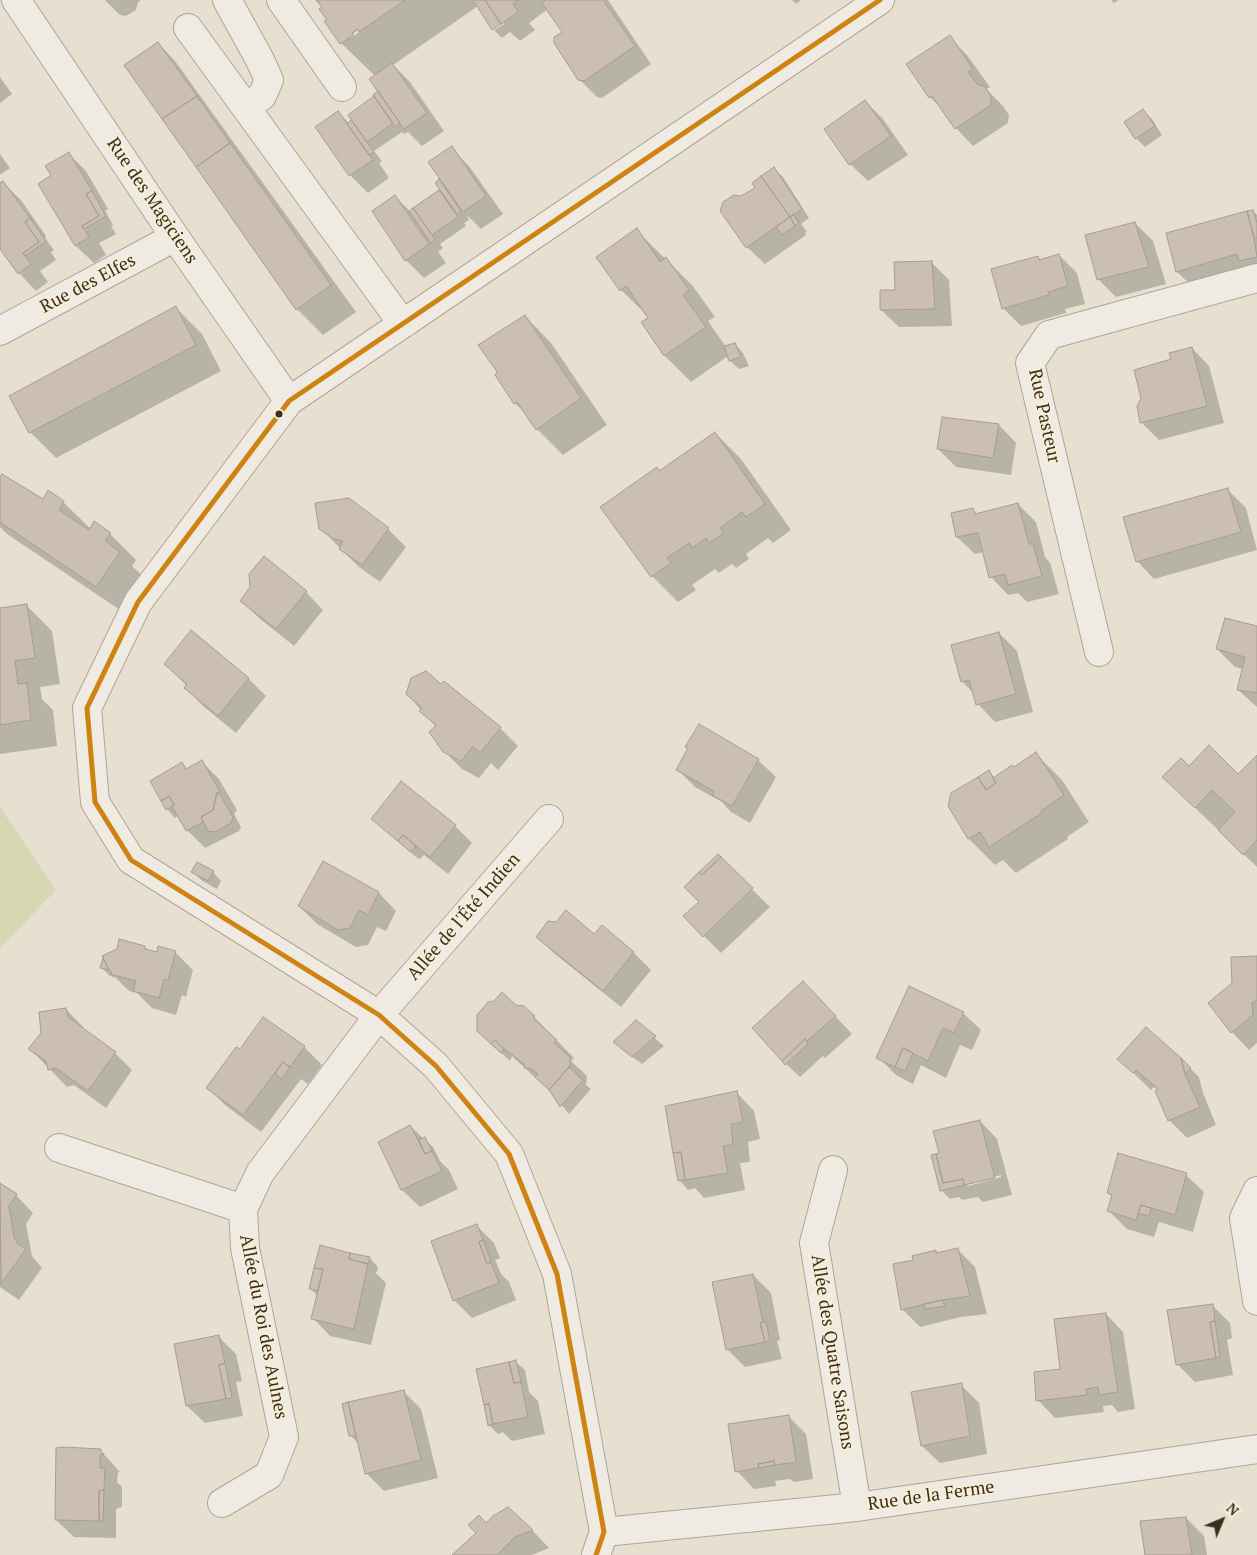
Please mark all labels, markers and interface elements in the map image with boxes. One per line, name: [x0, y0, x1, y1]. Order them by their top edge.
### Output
street label: Rue des Magiciens: [102, 134, 202, 268]
street label: Rue des Elfes: [37, 250, 139, 318]
street label: Rue Pasteur: [1023, 367, 1065, 465]
unlabelled marker: [274, 409, 284, 419]
street label: Allée de l'Été Indien: [403, 849, 525, 985]
street label: Allée du Roi des Aulnes: [234, 1233, 292, 1421]
street label: Allée des Quatre Saisons: [806, 1253, 858, 1451]
street label: Rue de la Ferme: [866, 1476, 996, 1516]
north arrow: [1197, 1495, 1247, 1545]
text: N: [1222, 1499, 1243, 1520]

